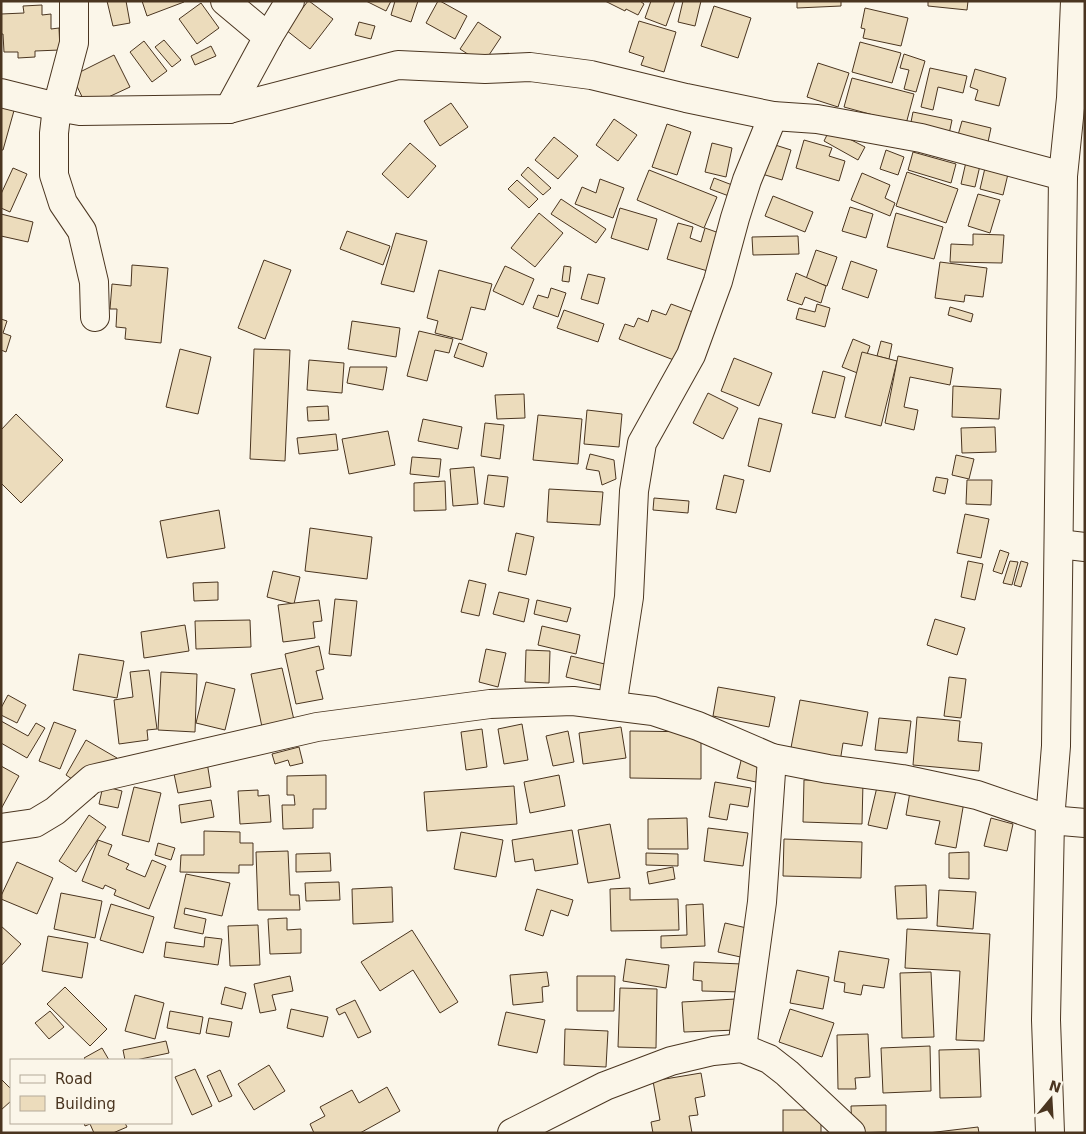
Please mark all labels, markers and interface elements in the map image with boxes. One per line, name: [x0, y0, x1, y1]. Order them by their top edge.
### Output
legend: [10, 1059, 172, 1124]
text: Road: [55, 1070, 93, 1088]
north arrow: [1026, 1074, 1076, 1124]
text: N: [1047, 1077, 1063, 1096]
text: Building: [55, 1095, 116, 1113]

